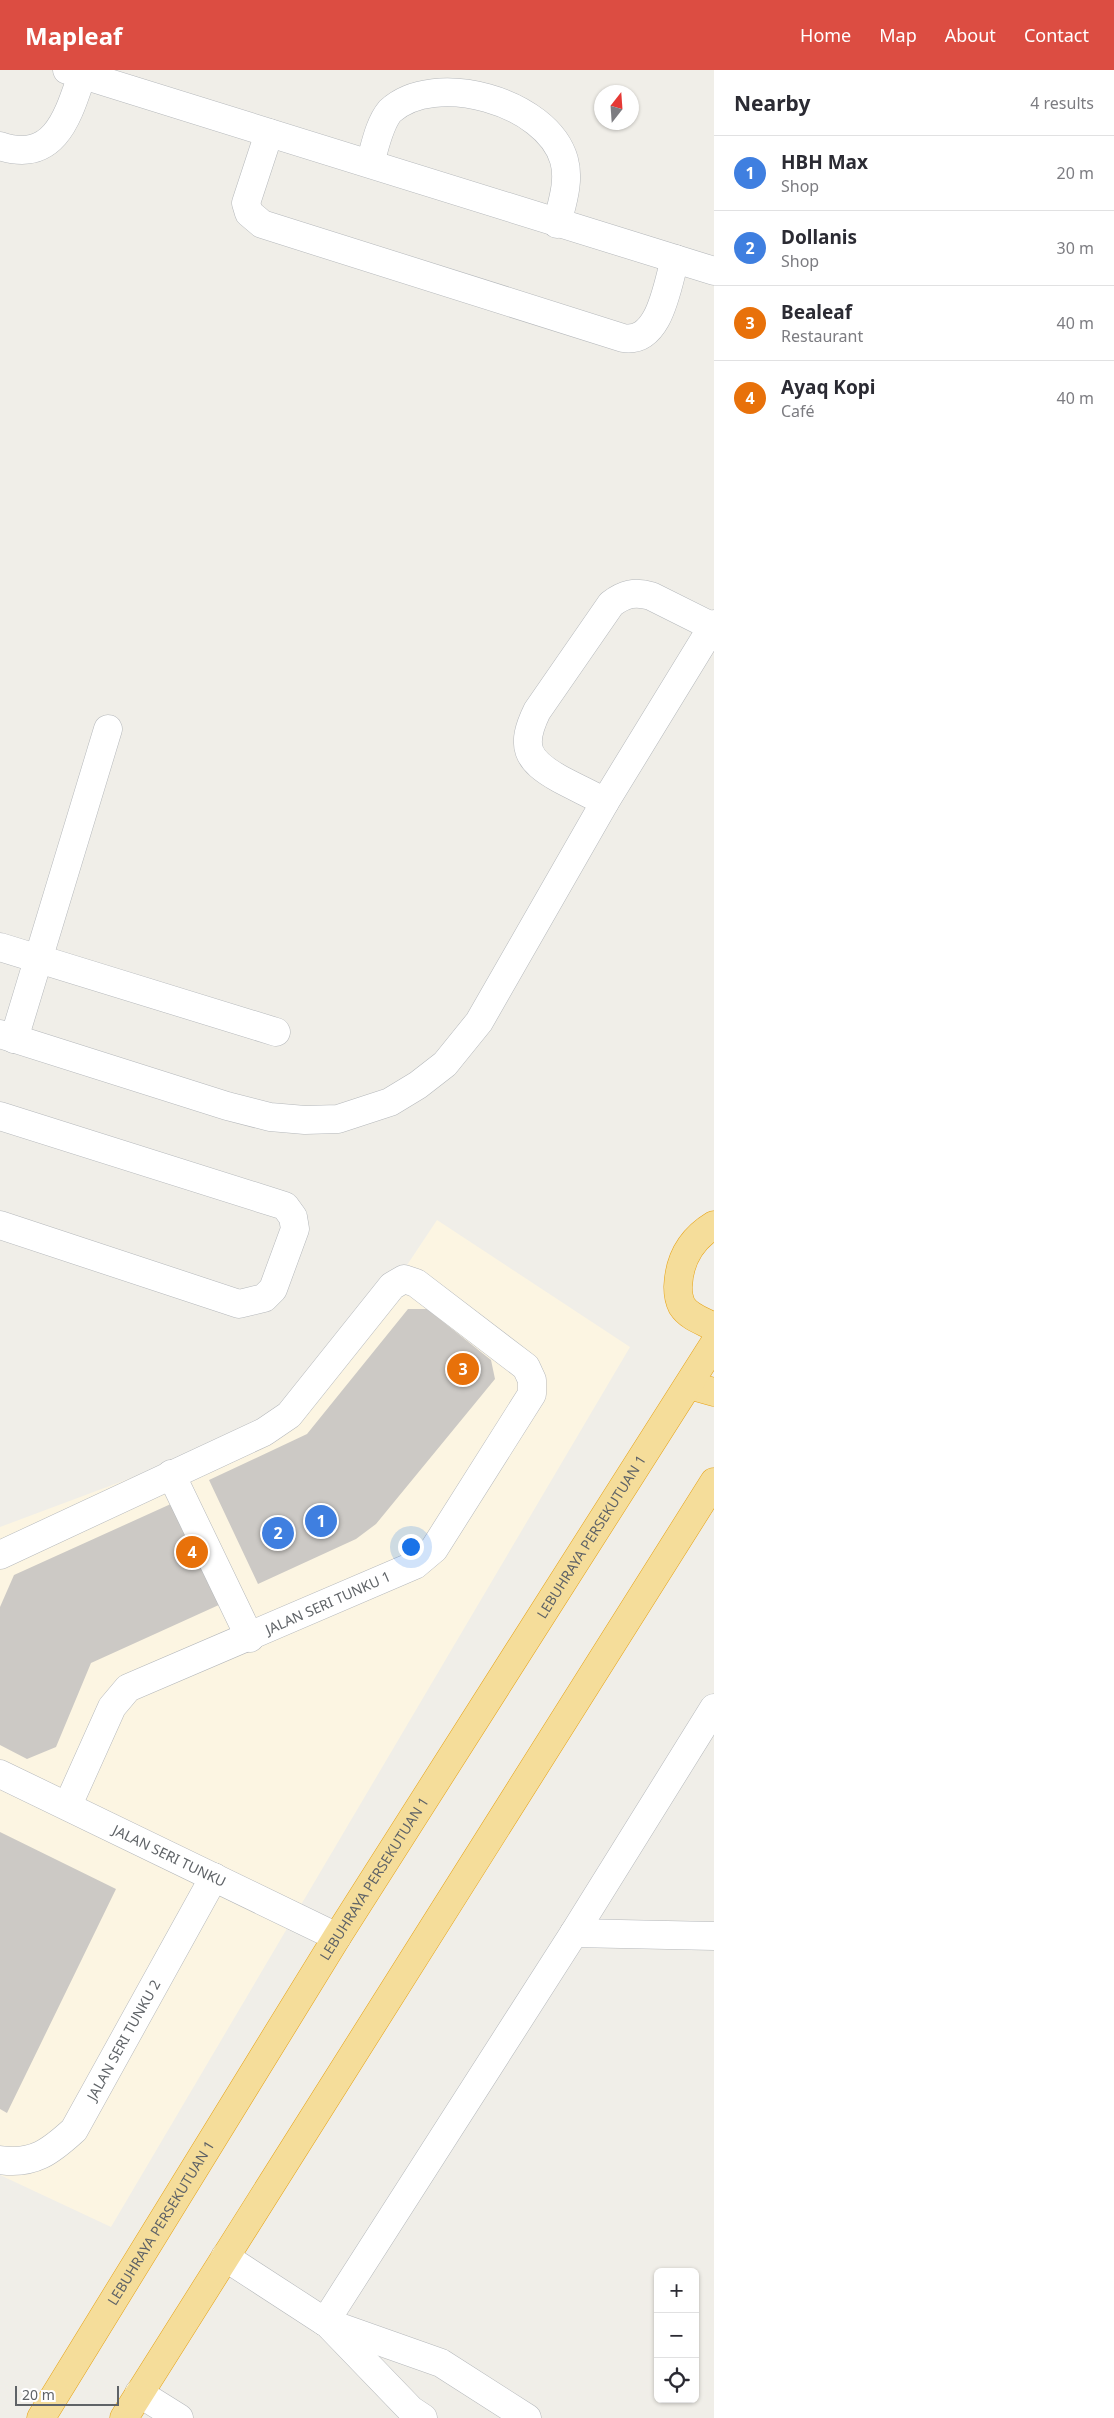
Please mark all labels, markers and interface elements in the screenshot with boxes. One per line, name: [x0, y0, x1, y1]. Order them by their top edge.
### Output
text: Mapleaf: [25, 19, 122, 52]
text: Home: [800, 23, 851, 47]
text: Map: [879, 23, 917, 47]
text: About: [945, 23, 996, 47]
text: Contact: [1024, 23, 1089, 47]
north arrow: [594, 85, 639, 130]
text: Nearby: [734, 89, 810, 117]
text: 4 results: [1030, 92, 1094, 114]
text: HBH Max: [781, 149, 868, 175]
text: 1: [745, 162, 755, 184]
text: 20 m: [1057, 162, 1094, 184]
text: Shop: [781, 175, 819, 197]
text: Dollanis: [781, 224, 857, 250]
text: 2: [745, 237, 755, 259]
text: 30 m: [1057, 237, 1094, 259]
text: Shop: [781, 250, 819, 272]
text: Bealeaf: [781, 299, 852, 325]
text: 3: [745, 312, 755, 334]
text: 40 m: [1057, 312, 1094, 334]
text: Restaurant: [781, 325, 863, 347]
text: Ayaq Kopi: [781, 374, 876, 400]
text: 4: [745, 387, 755, 409]
text: 40 m: [1057, 387, 1094, 409]
text: Café: [781, 400, 815, 422]
pin: 3: [447, 1350, 479, 1388]
street label: LEBUHRAYA PERSEKUTUAN 1: [532, 1451, 650, 1622]
pin: 1: [305, 1502, 337, 1540]
pin: 2: [262, 1514, 294, 1552]
pin: 4: [176, 1533, 208, 1571]
your location: [398, 1534, 424, 1560]
street label: JALAN SERI TUNKU 1: [260, 1566, 393, 1640]
street label: LEBUHRAYA PERSEKUTUAN 1: [315, 1793, 433, 1964]
street label: JALAN SERI TUNKU: [108, 1819, 229, 1891]
street label: JALAN SERI TUNKU 2: [81, 1976, 164, 2105]
street label: LEBUHRAYA PERSEKUTUAN 1: [103, 2137, 218, 2309]
map controls: [654, 2268, 699, 2403]
button: +: [654, 2268, 699, 2313]
button: −: [654, 2313, 699, 2358]
button: locate: [654, 2358, 699, 2403]
scale bar: [15, 2383, 119, 2406]
text: 20 m: [22, 2385, 55, 2404]

